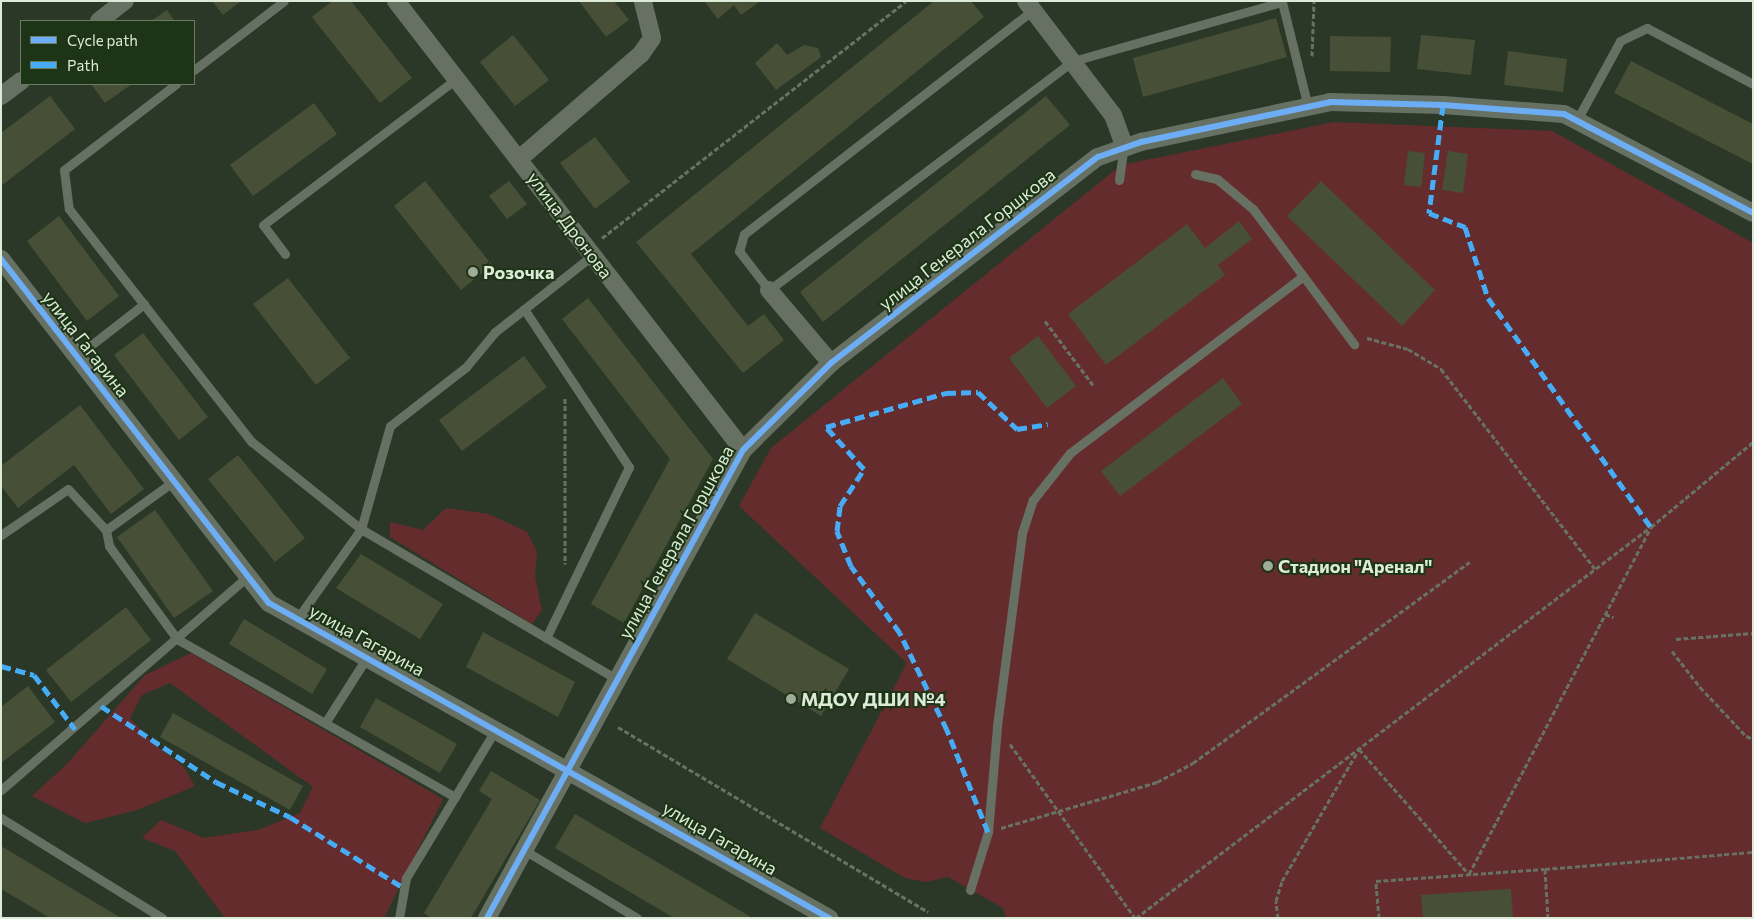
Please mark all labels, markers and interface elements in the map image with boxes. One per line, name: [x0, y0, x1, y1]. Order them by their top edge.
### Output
legend: [20, 20, 195, 85]
text: Cycle path: [67, 31, 138, 49]
text: Path: [67, 56, 99, 74]
street label: улица Генерала Горшкова: [875, 164, 1059, 314]
street label: улица Дронова: [523, 167, 617, 283]
place label: Розочка: [483, 261, 554, 283]
marker: Розочка: [467, 266, 479, 278]
street label: улица Гагарина: [38, 287, 134, 401]
street label: улица Генерала Горшкова: [614, 442, 738, 642]
place label: Стадион "Аренал": [1278, 555, 1432, 577]
marker: Стадион "Аренал": [1262, 560, 1274, 572]
street label: улица Гагарина: [306, 599, 428, 681]
place label: МДОУ ДШИ №4: [801, 688, 946, 710]
marker: МДОУ ДШИ №4: [785, 693, 797, 705]
street label: улица Гагарина: [659, 797, 781, 879]

